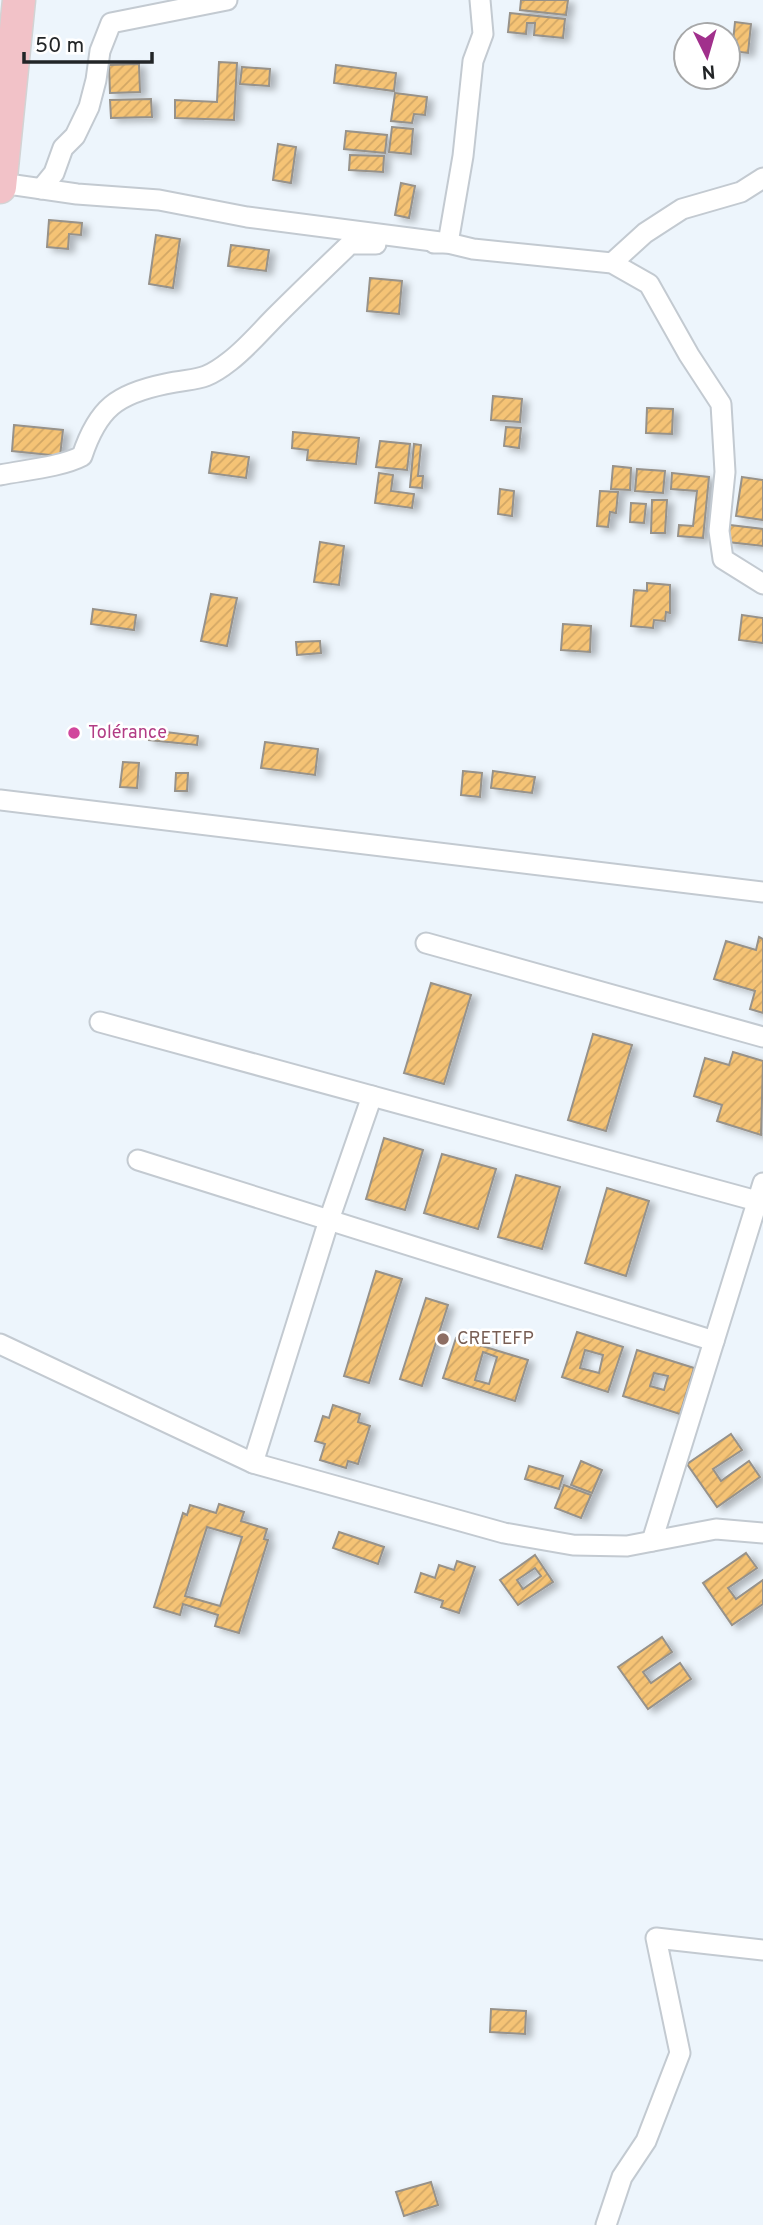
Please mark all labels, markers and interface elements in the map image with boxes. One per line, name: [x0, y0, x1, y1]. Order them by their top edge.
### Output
scale bar: [24, 21, 152, 65]
north arrow: [672, 21, 742, 91]
text: 50 m: [35, 33, 84, 60]
text: N: [700, 58, 716, 83]
place label: Tolérance: [88, 722, 167, 745]
marker: Tolérance: [66, 725, 82, 741]
place label: CRETEFP: [457, 1328, 534, 1351]
marker: CRETEFP: [435, 1331, 451, 1347]

